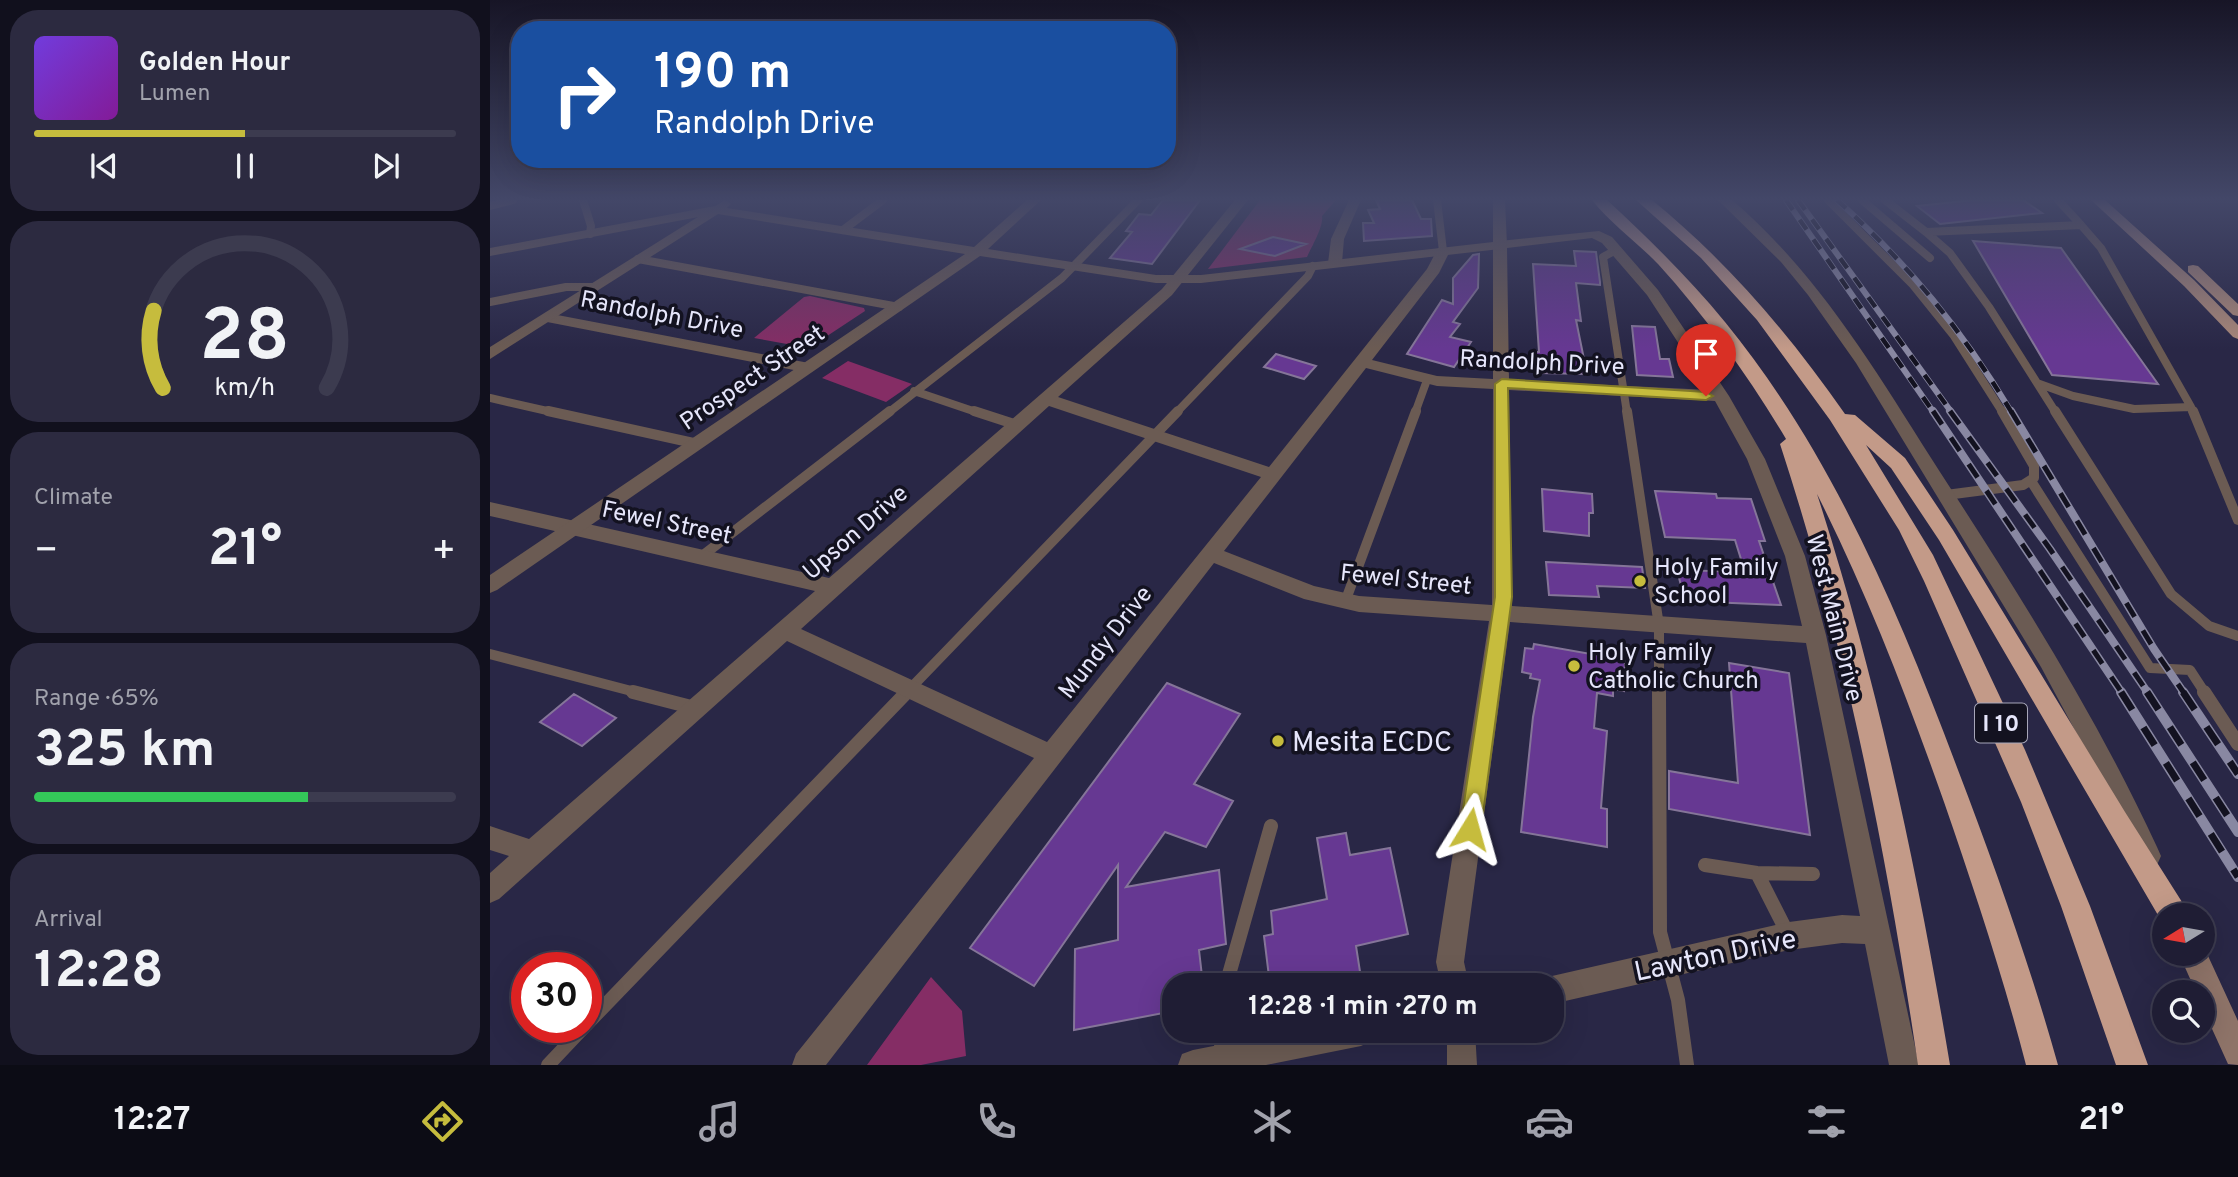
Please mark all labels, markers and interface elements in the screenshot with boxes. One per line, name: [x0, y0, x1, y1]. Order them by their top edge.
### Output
text: 190 m: [654, 44, 791, 106]
text: Golden Hour: [139, 47, 290, 80]
icon: right: [539, 49, 630, 140]
text: Lumen: [139, 80, 210, 109]
text: Randolph Drive: [654, 105, 874, 145]
icon: previous: [85, 147, 123, 185]
icon: pause: [226, 147, 264, 185]
icon: next: [367, 147, 405, 185]
street label: Randolph Drive: [578, 285, 746, 346]
text: 28: [200, 294, 290, 386]
street label: Prospect Street: [675, 319, 831, 438]
pin: [1676, 324, 1736, 396]
icon: arrive: [1687, 335, 1725, 373]
street label: Randolph Drive: [1459, 345, 1625, 383]
text: km/h: [215, 372, 275, 404]
street label: Upson Drive: [797, 479, 915, 588]
text: Climate: [34, 484, 113, 513]
street label: Fewel Street: [599, 496, 734, 552]
text: 21°: [208, 518, 282, 584]
text: −: [34, 528, 59, 577]
text: +: [431, 528, 456, 577]
street label: West Main Drive: [1798, 532, 1868, 705]
place label: Holy Family School: [1654, 554, 1779, 612]
street label: Fewel Street: [1339, 559, 1473, 603]
marker: Holy Family School: [1632, 573, 1648, 589]
street label: Mundy Drive: [1053, 581, 1160, 706]
place label: Holy Family Catholic Church: [1588, 639, 1759, 697]
marker: Holy Family Catholic Church: [1566, 658, 1582, 674]
text: Range · 65%: [34, 685, 159, 714]
road number: I 10: [1975, 704, 2027, 743]
text: 325 km: [34, 719, 215, 785]
place label: Mesita ECDC: [1292, 726, 1452, 762]
marker: Mesita ECDC: [1270, 733, 1286, 749]
position arrow: [1433, 792, 1507, 866]
north arrow: [2152, 903, 2216, 966]
map controls: [2152, 903, 2215, 1043]
text: Arrival: [34, 906, 103, 935]
street label: Lawton Drive: [1631, 922, 1800, 992]
text: 12:28: [34, 940, 164, 1006]
speed limit sign: 30: [511, 952, 602, 1043]
button: search: [2152, 980, 2215, 1043]
text: 12:28 · 1 min · 270 m: [1248, 991, 1478, 1024]
icon: directions: [418, 1097, 467, 1146]
icon: music: [695, 1097, 744, 1146]
icon: phone: [972, 1097, 1021, 1146]
icon: climate: [1248, 1097, 1297, 1146]
icon: car: [1525, 1097, 1574, 1146]
icon: filters: [1802, 1097, 1851, 1146]
text: 12:27: [114, 1101, 190, 1141]
text: 21°: [2078, 1101, 2124, 1141]

